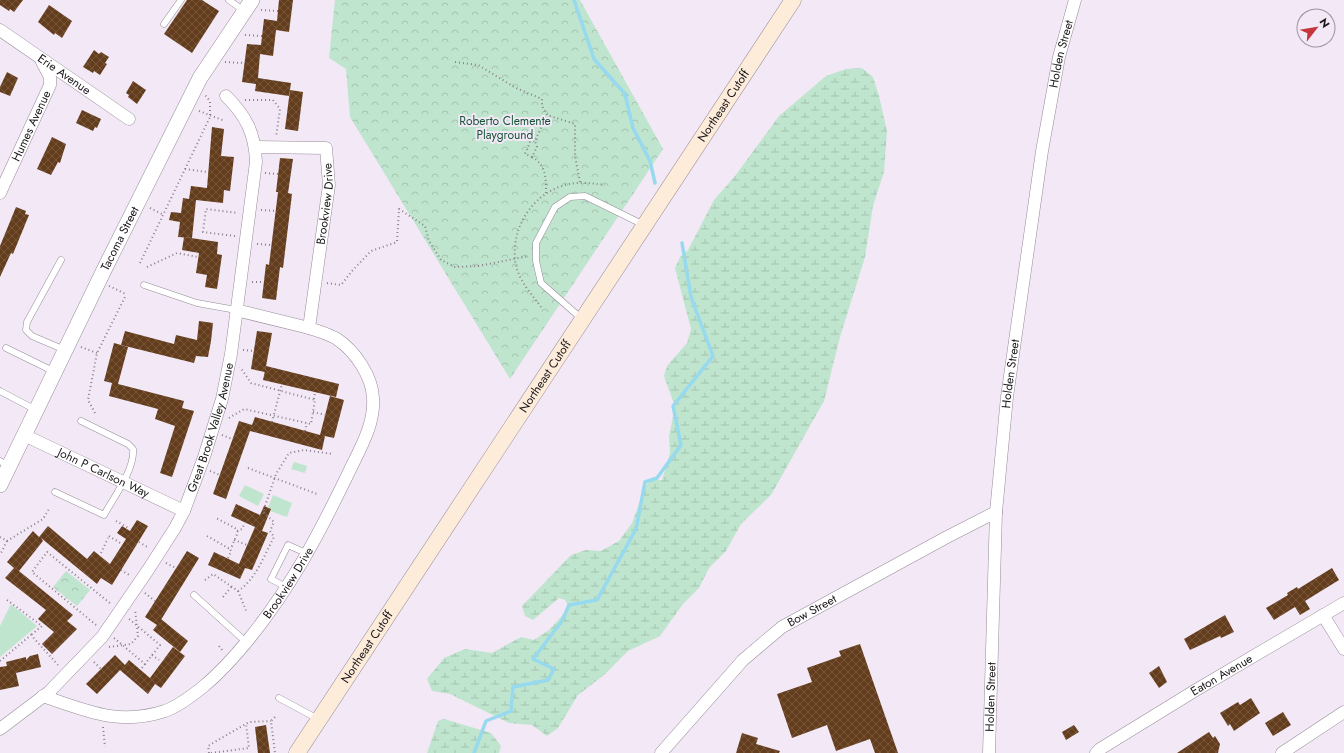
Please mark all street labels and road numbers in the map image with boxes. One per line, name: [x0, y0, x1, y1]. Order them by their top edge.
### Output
street label: Holden Street: [1045, 18, 1078, 90]
street label: Erie Avenue: [34, 50, 94, 99]
street label: Northeast Cutoff: [693, 66, 754, 146]
street label: Humes Avenue: [7, 87, 55, 164]
street label: Brookview Drive: [312, 162, 338, 246]
street label: Tacoma Street: [96, 203, 143, 274]
street label: Northeast Cutoff: [515, 336, 576, 416]
street label: Holden Street: [997, 338, 1024, 409]
street label: Great Brook Valley Avenue: [183, 361, 238, 495]
street label: John P Carlson Way: [53, 442, 153, 503]
street label: Brookview Drive: [259, 544, 318, 622]
street label: Bow Street: [784, 590, 840, 631]
street label: Northeast Cutoff: [336, 607, 398, 687]
street label: Eaton Avenue: [1187, 650, 1256, 700]
street label: Holden Street: [981, 662, 1001, 732]

